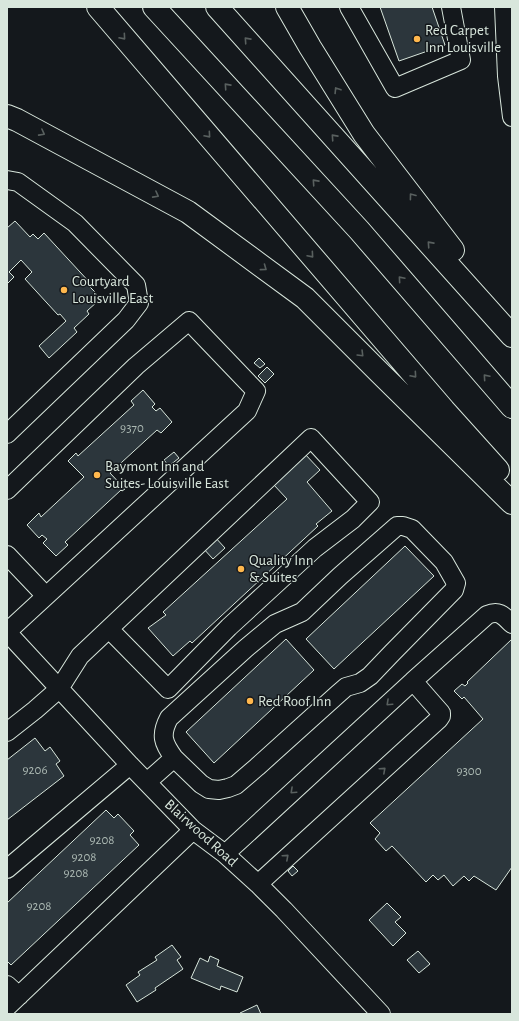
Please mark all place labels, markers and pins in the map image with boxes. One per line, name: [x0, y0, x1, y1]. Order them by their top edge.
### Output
place label: Red Carpet Inn Louisville: [425, 23, 501, 55]
marker: Red Carpet Inn Louisville: [412, 34, 422, 44]
place label: Courtyard Louisville East: [72, 274, 153, 306]
marker: Courtyard Louisville East: [59, 285, 69, 295]
place label: Baymont Inn and Suites- Louisville East: [105, 459, 229, 491]
marker: Baymont Inn and Suites- Louisville East: [92, 470, 102, 480]
place label: Quality Inn & Suites: [249, 553, 313, 585]
marker: Quality Inn & Suites: [236, 564, 246, 574]
place label: Red Roof Inn: [258, 694, 331, 709]
marker: Red Roof Inn: [245, 696, 255, 706]

